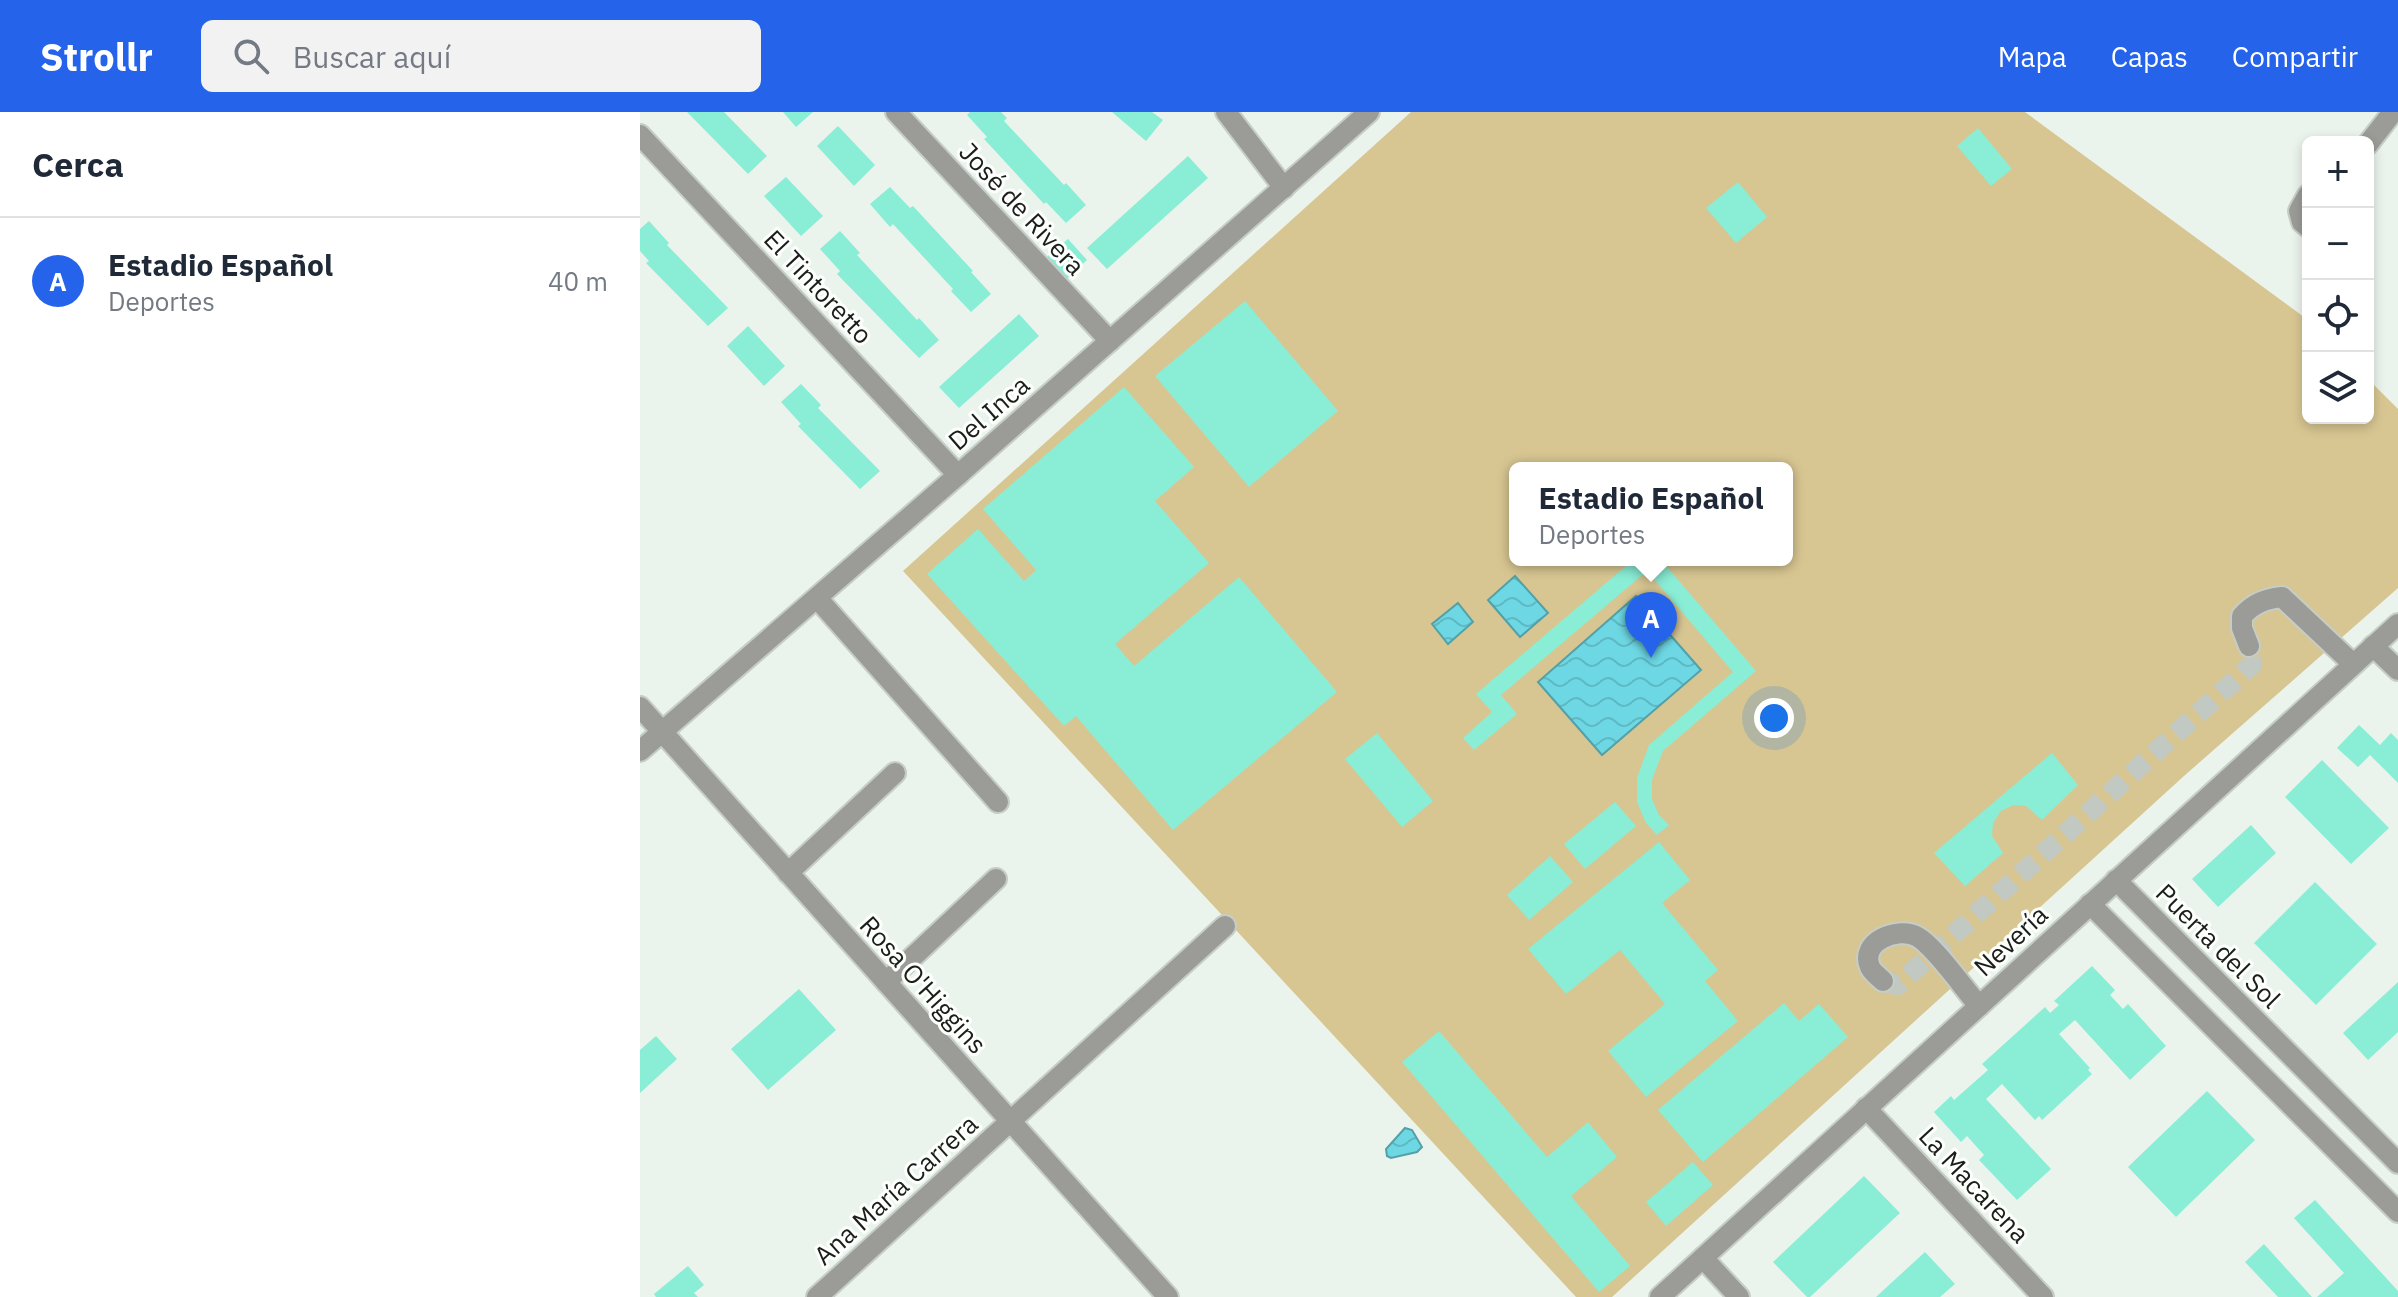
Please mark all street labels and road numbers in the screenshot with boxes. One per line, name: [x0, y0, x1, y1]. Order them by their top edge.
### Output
street label: José de Rivera: [952, 135, 1093, 282]
street label: El Tintoretto: [757, 222, 880, 351]
street label: Del Inca: [941, 368, 1036, 457]
street label: Puerta del Sol: [2149, 876, 2288, 1015]
street label: Nevería: [1966, 897, 2055, 983]
street label: Rosa O'Higgins: [853, 908, 995, 1060]
street label: Ana María Carrera: [806, 1107, 984, 1272]
street label: La Macarena: [1912, 1119, 2037, 1250]

